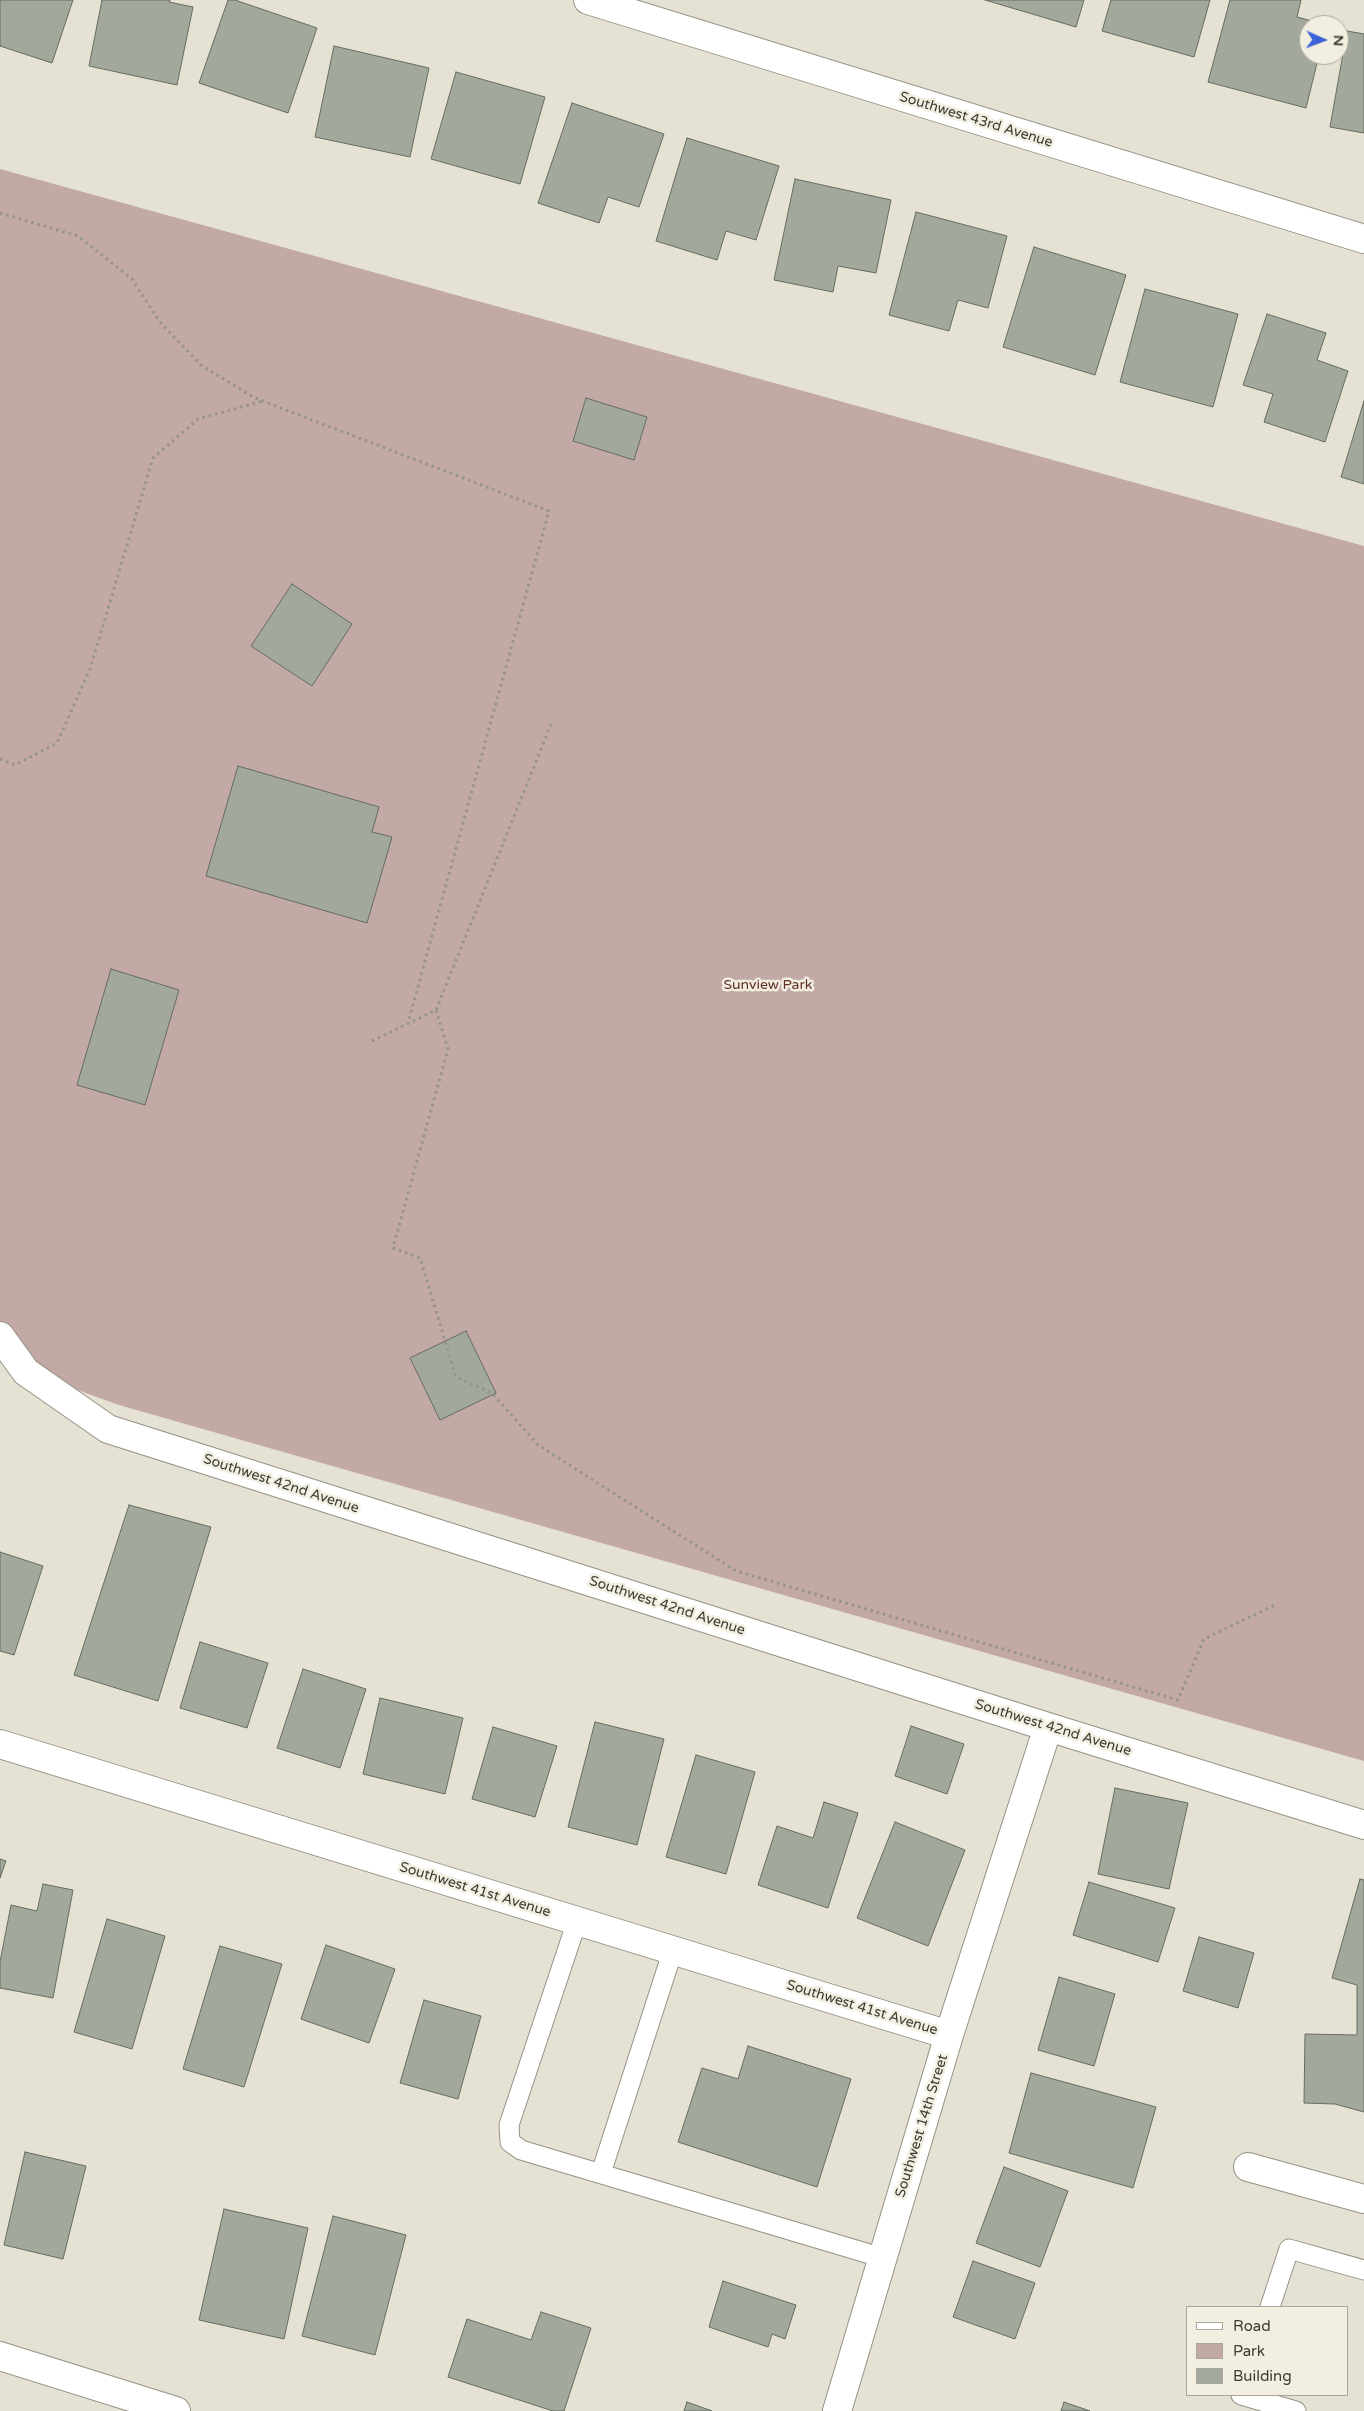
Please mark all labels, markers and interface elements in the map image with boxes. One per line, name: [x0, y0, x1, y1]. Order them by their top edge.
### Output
north arrow: [1299, 15, 1349, 65]
text: N: [1330, 35, 1347, 46]
street label: Southwest 43rd Avenue: [897, 89, 1055, 151]
park label: Sunview Park: [724, 977, 812, 993]
street label: Southwest 42nd Avenue: [201, 1451, 361, 1517]
street label: Southwest 42nd Avenue: [587, 1573, 747, 1639]
street label: Southwest 42nd Avenue: [973, 1696, 1133, 1760]
street label: Southwest 41st Avenue: [397, 1859, 553, 1921]
street label: Southwest 41st Avenue: [784, 1977, 940, 2039]
street label: Southwest 14th Street: [892, 2052, 952, 2200]
legend: [1186, 2306, 1349, 2396]
text: Road: [1233, 2317, 1271, 2335]
text: Park: [1233, 2342, 1265, 2360]
text: Building: [1233, 2367, 1292, 2385]

